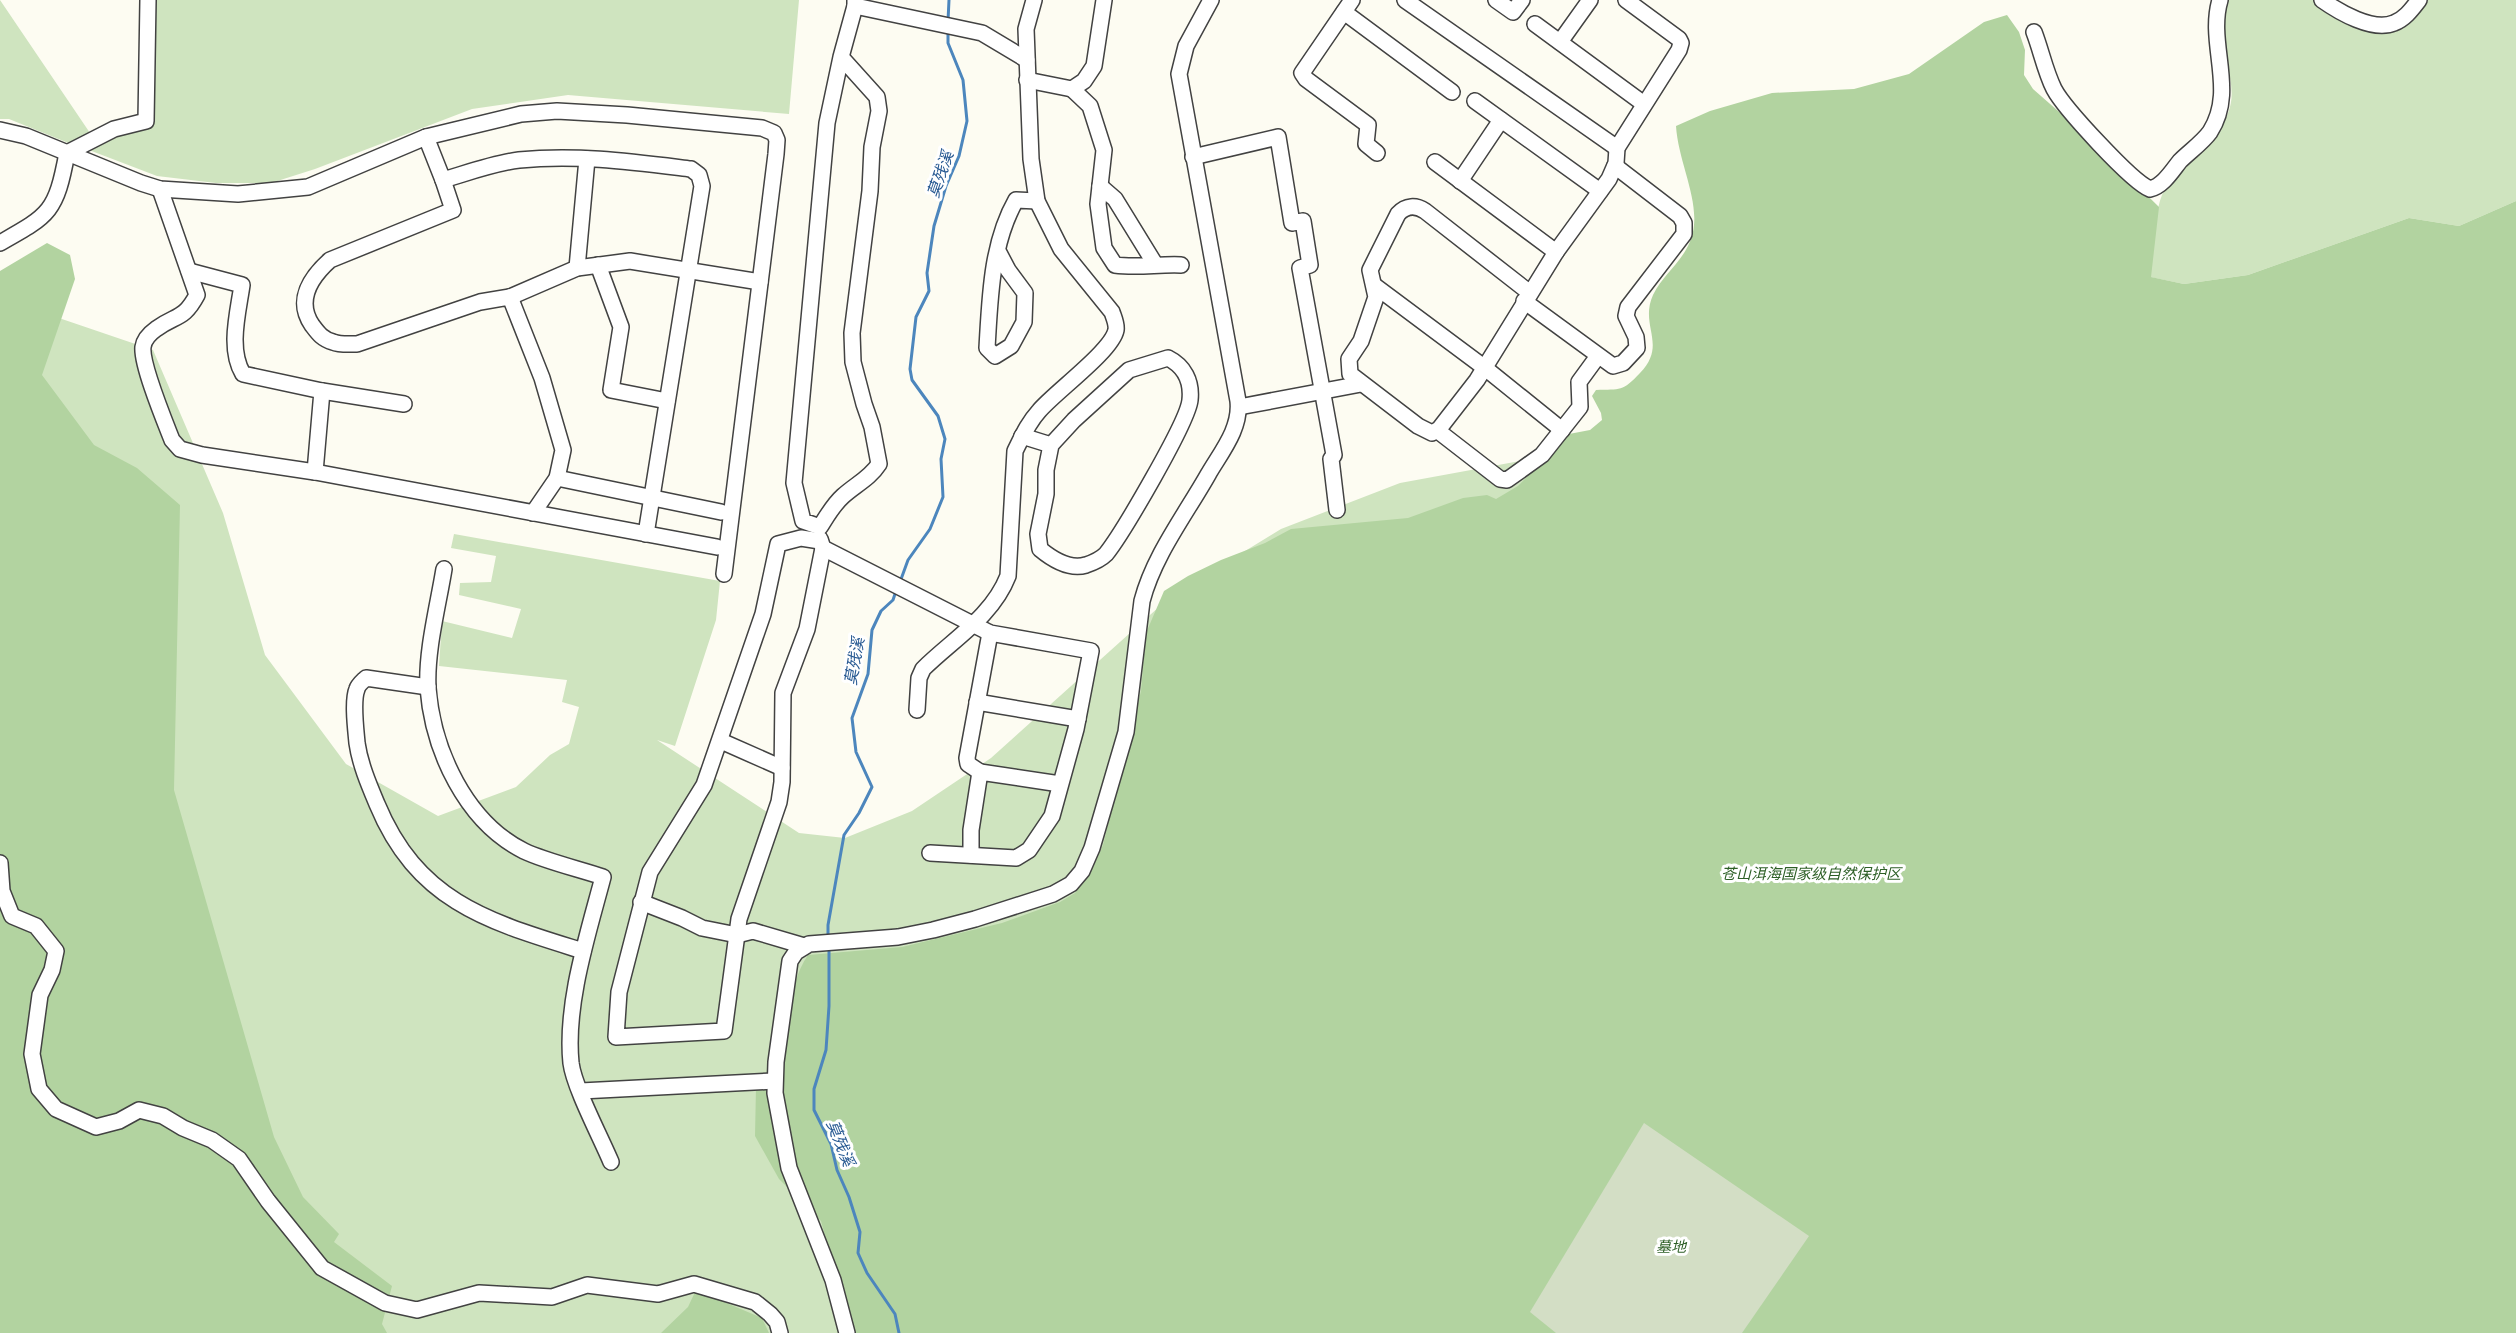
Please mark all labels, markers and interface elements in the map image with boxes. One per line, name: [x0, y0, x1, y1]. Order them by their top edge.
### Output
water label: 莫残溪: [923, 146, 958, 200]
water label: 莫残溪: [840, 634, 868, 686]
park label: 苍山洱海国家级自然保护区: [1721, 864, 1903, 883]
water label: 莫残溪: [823, 1117, 860, 1171]
park label: 墓地: [1656, 1237, 1688, 1256]

